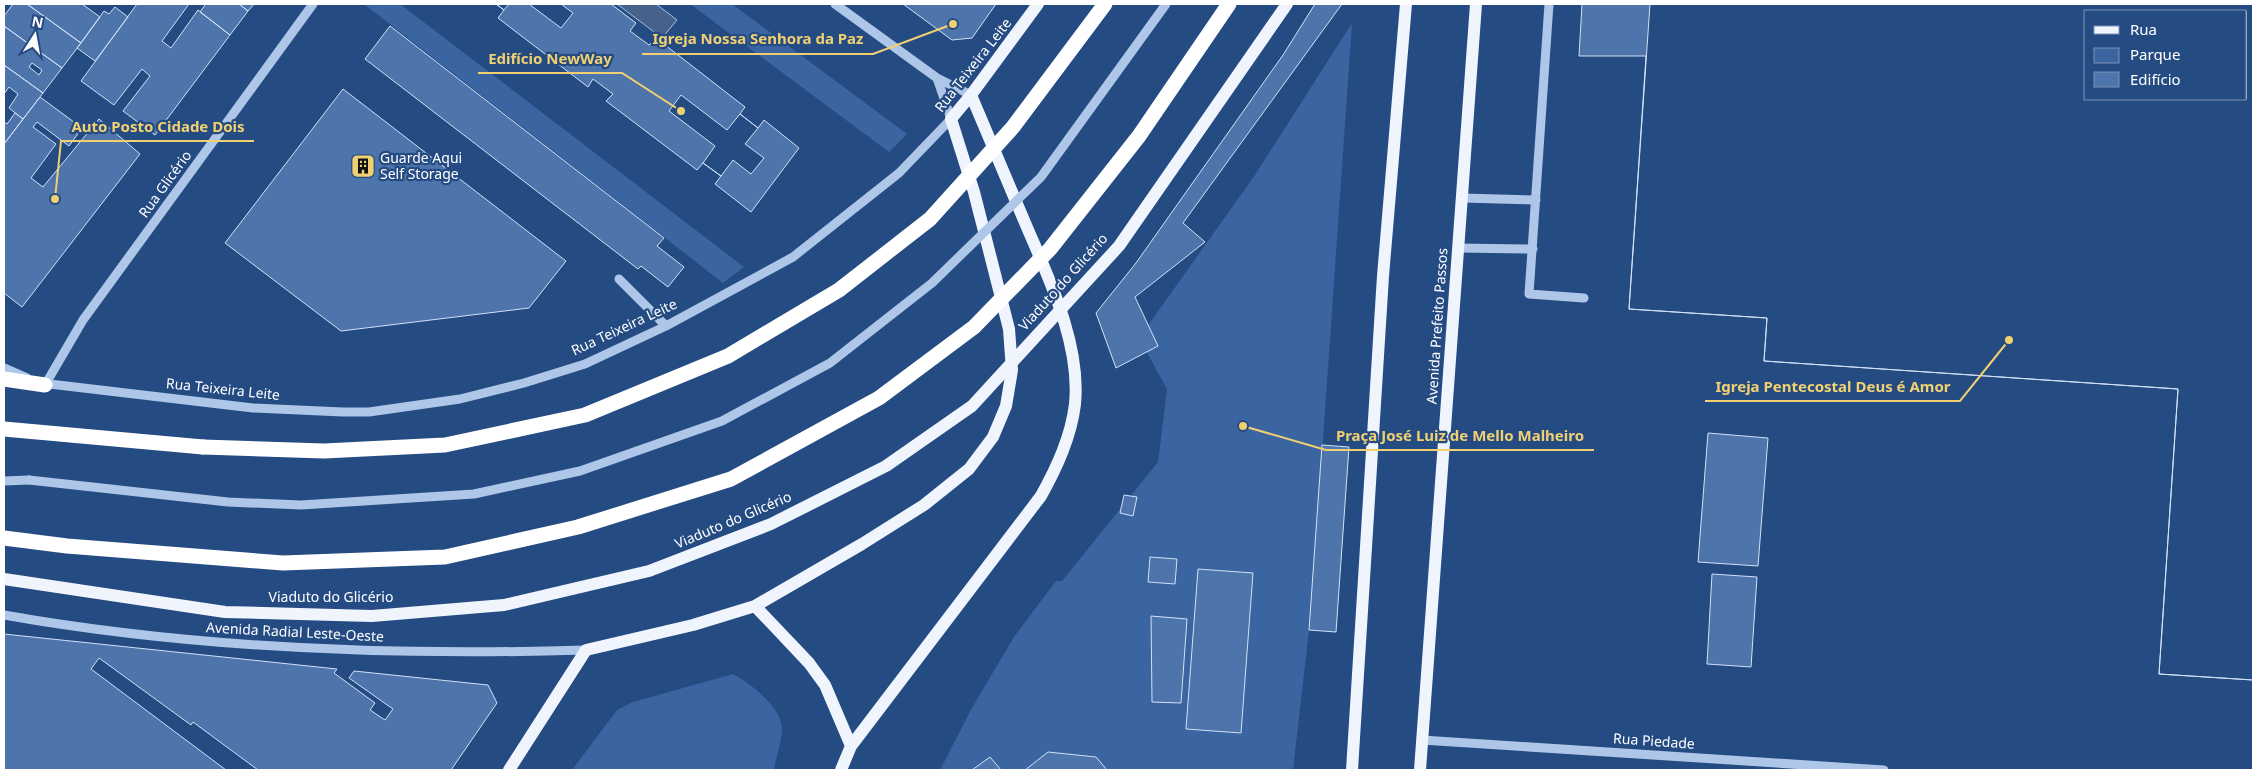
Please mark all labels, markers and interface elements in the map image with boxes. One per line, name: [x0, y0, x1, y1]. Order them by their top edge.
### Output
north arrow: [10, 10, 60, 60]
legend: [2084, 10, 2247, 100]
text: N: [30, 11, 45, 32]
street label: Rua Teixeira Leite: [930, 14, 1015, 116]
text: Rua: [2130, 19, 2157, 39]
callout: Igreja Nossa Senhora da Paz: [642, 24, 873, 54]
text: Igreja Nossa Senhora da Paz: [653, 28, 864, 48]
callout: Edifício NewWay: [478, 43, 622, 73]
text: Parque: [2130, 44, 2180, 64]
text: Edifício NewWay: [488, 48, 612, 68]
text: Edifício: [2130, 69, 2181, 89]
callout: Auto Posto Cidade Dois: [61, 111, 254, 141]
text: Auto Posto Cidade Dois: [71, 116, 245, 136]
street label: Rua Glicério: [134, 146, 195, 221]
place label: Guarde Aqui Self Storage: [380, 148, 462, 183]
building icon: Guarde Aqui Self Storage: [350, 153, 376, 179]
street label: Viaduto do Glicério: [1014, 229, 1111, 334]
street label: Avenida Prefeito Passos: [1422, 247, 1451, 405]
street label: Rua Teixeira Leite: [568, 294, 680, 359]
callout: Igreja Pentecostal Deus é Amor: [1705, 371, 1960, 401]
street label: Rua Teixeira Leite: [165, 373, 281, 404]
text: Igreja Pentecostal Deus é Amor: [1715, 376, 1951, 396]
callout: Praça José Luiz de Mello Malheiro: [1326, 420, 1594, 450]
text: Praça José Luiz de Mello Malheiro: [1336, 425, 1584, 445]
street label: Viaduto do Glicério: [672, 486, 794, 553]
street label: Viaduto do Glicério: [269, 587, 393, 606]
street label: Avenida Radial Leste-Oeste: [206, 617, 385, 646]
street label: Rua Piedade: [1613, 728, 1696, 753]

